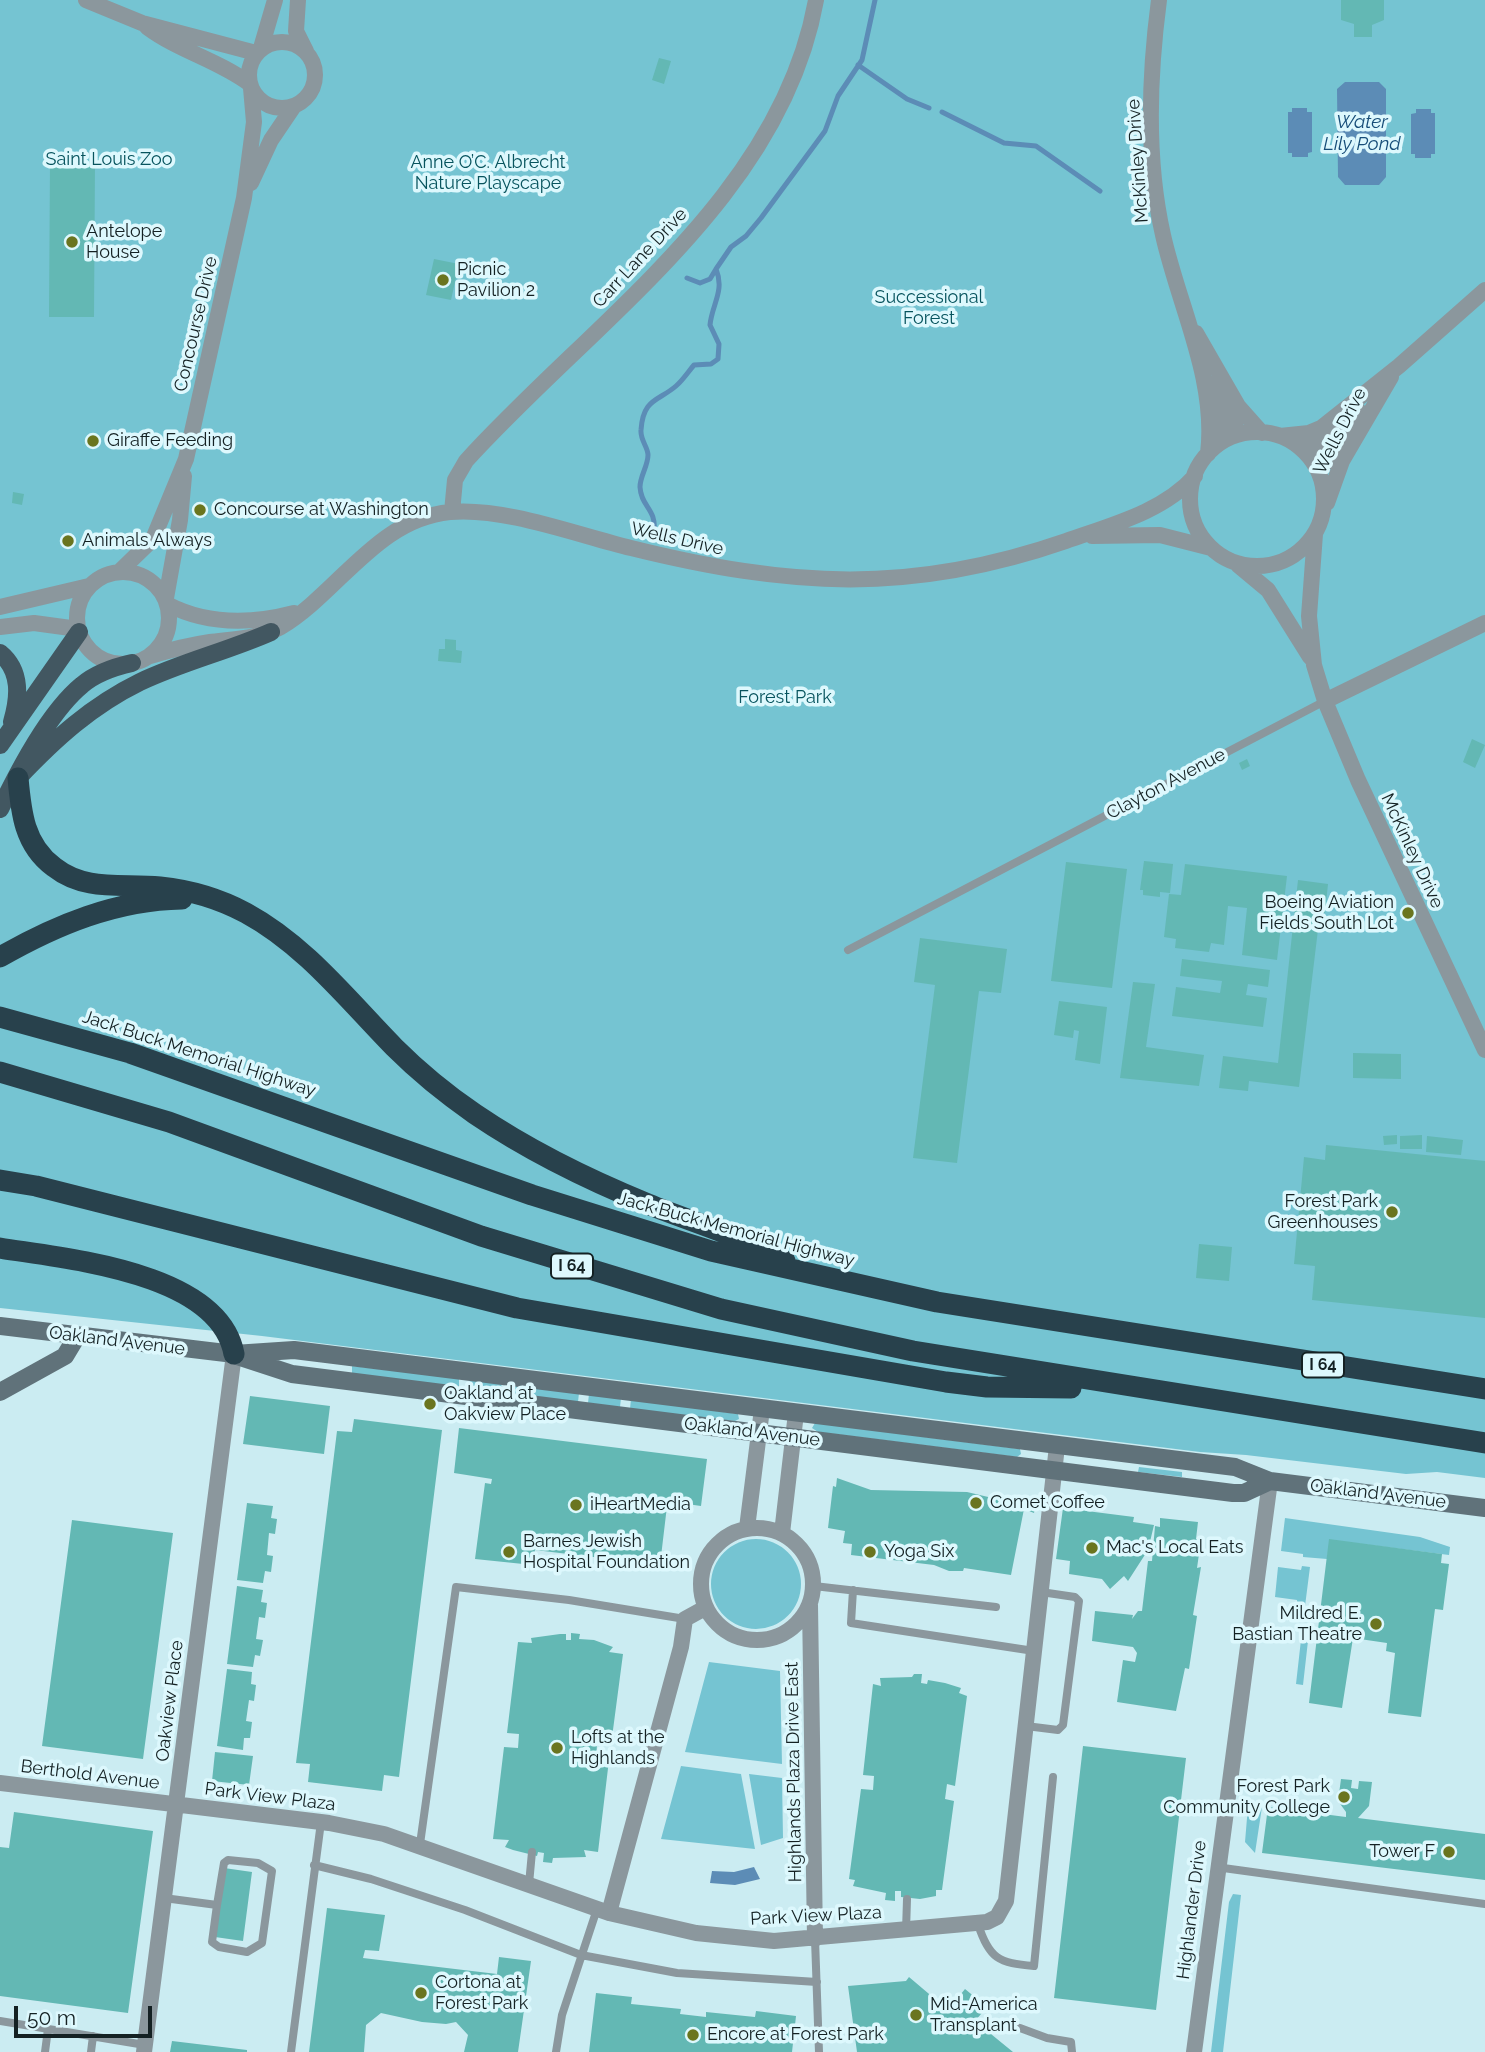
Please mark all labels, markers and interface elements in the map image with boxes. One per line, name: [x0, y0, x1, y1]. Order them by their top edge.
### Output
street label: McKinley Drive: [1123, 98, 1153, 224]
water label: Water Lily Pond: [1323, 111, 1401, 155]
park label: Saint Louis Zoo: [45, 149, 173, 171]
park label: Anne O’C. Albrecht Nature Playscape: [410, 152, 566, 194]
street label: Carr Lane Drive: [588, 204, 692, 312]
place label: Antelope House: [86, 221, 162, 264]
marker: Antelope House: [64, 234, 80, 250]
street label: Concourse Drive: [170, 254, 222, 394]
place label: Picnic Pavilion 2: [457, 259, 535, 302]
marker: Picnic Pavilion 2: [435, 272, 451, 288]
park label: Successional Forest: [875, 287, 983, 330]
street label: Wells Drive: [1309, 384, 1371, 478]
place label: Giraffe Feeding: [107, 430, 233, 452]
marker: Giraffe Feeding: [85, 433, 101, 449]
place label: Concourse at Washington: [214, 499, 429, 521]
marker: Concourse at Washington: [192, 502, 208, 518]
street label: Wells Drive: [629, 518, 725, 560]
place label: Animals Always: [82, 530, 212, 552]
marker: Animals Always: [60, 533, 76, 549]
park label: Forest Park: [738, 687, 832, 709]
street label: Clayton Avenue: [1103, 744, 1229, 824]
street label: McKinley Drive: [1376, 790, 1448, 912]
place label: Boeing Aviation Fields South Lot: [1259, 892, 1394, 934]
marker: Boeing Aviation Fields South Lot: [1400, 905, 1416, 921]
street label: Jack Buck Memorial Highway: [79, 1006, 319, 1102]
street label: Jack Buck Memorial Highway: [615, 1188, 857, 1272]
place label: Forest Park Greenhouses: [1268, 1191, 1378, 1234]
marker: Forest Park Greenhouses: [1384, 1204, 1400, 1220]
road number: I 64: [551, 1254, 593, 1278]
street label: Oakland Avenue: [48, 1322, 186, 1360]
road number: I 64: [1302, 1352, 1344, 1378]
place label: Oakland at Oakview Place: [444, 1383, 566, 1426]
marker: Oakland at Oakview Place: [422, 1396, 438, 1412]
street label: Oakland Avenue: [683, 1413, 821, 1451]
street label: Oakland Avenue: [1309, 1475, 1447, 1513]
place label: Comet Coffee: [990, 1492, 1105, 1514]
place label: iHeartMedia: [590, 1494, 691, 1516]
marker: Comet Coffee: [968, 1495, 984, 1511]
marker: iHeartMedia: [568, 1497, 584, 1513]
place label: Barnes Jewish Hospital Foundation: [523, 1531, 690, 1574]
place label: Mac's Local Eats: [1106, 1537, 1244, 1559]
marker: Mac's Local Eats: [1084, 1540, 1100, 1556]
place label: Yoga Six: [884, 1541, 954, 1563]
marker: Barnes Jewish Hospital Foundation: [501, 1544, 517, 1560]
marker: Yoga Six: [862, 1544, 878, 1560]
place label: Mildred E. Bastian Theatre: [1232, 1603, 1362, 1646]
marker: Mildred E. Bastian Theatre: [1368, 1616, 1384, 1632]
street label: Oakview Place: [152, 1639, 188, 1763]
street label: Highlands Plaza Drive East: [781, 1662, 807, 1882]
place label: Lofts at the Highlands: [571, 1727, 665, 1770]
marker: Lofts at the Highlands: [549, 1740, 565, 1756]
street label: Berthold Avenue: [19, 1756, 161, 1794]
place label: Forest Park Community College: [1163, 1776, 1330, 1818]
street label: Park View Plaza: [203, 1778, 337, 1816]
marker: Forest Park Community College: [1336, 1789, 1352, 1805]
street label: Highlander Drive: [1173, 1839, 1211, 1981]
place label: Tower F: [1369, 1841, 1435, 1863]
marker: Tower F: [1441, 1844, 1457, 1860]
street label: Park View Plaza: [750, 1902, 882, 1930]
place label: Cortona at Forest Park: [435, 1972, 528, 2014]
marker: Cortona at Forest Park: [413, 1985, 429, 2001]
scale bar: [18, 1993, 156, 2037]
place label: Mid-America Transplant: [930, 1994, 1038, 2036]
text: 50 m: [27, 2005, 76, 2030]
marker: Mid-America Transplant: [908, 2007, 924, 2023]
place label: Encore at Forest Park: [707, 2024, 884, 2046]
marker: Encore at Forest Park: [685, 2027, 701, 2043]

